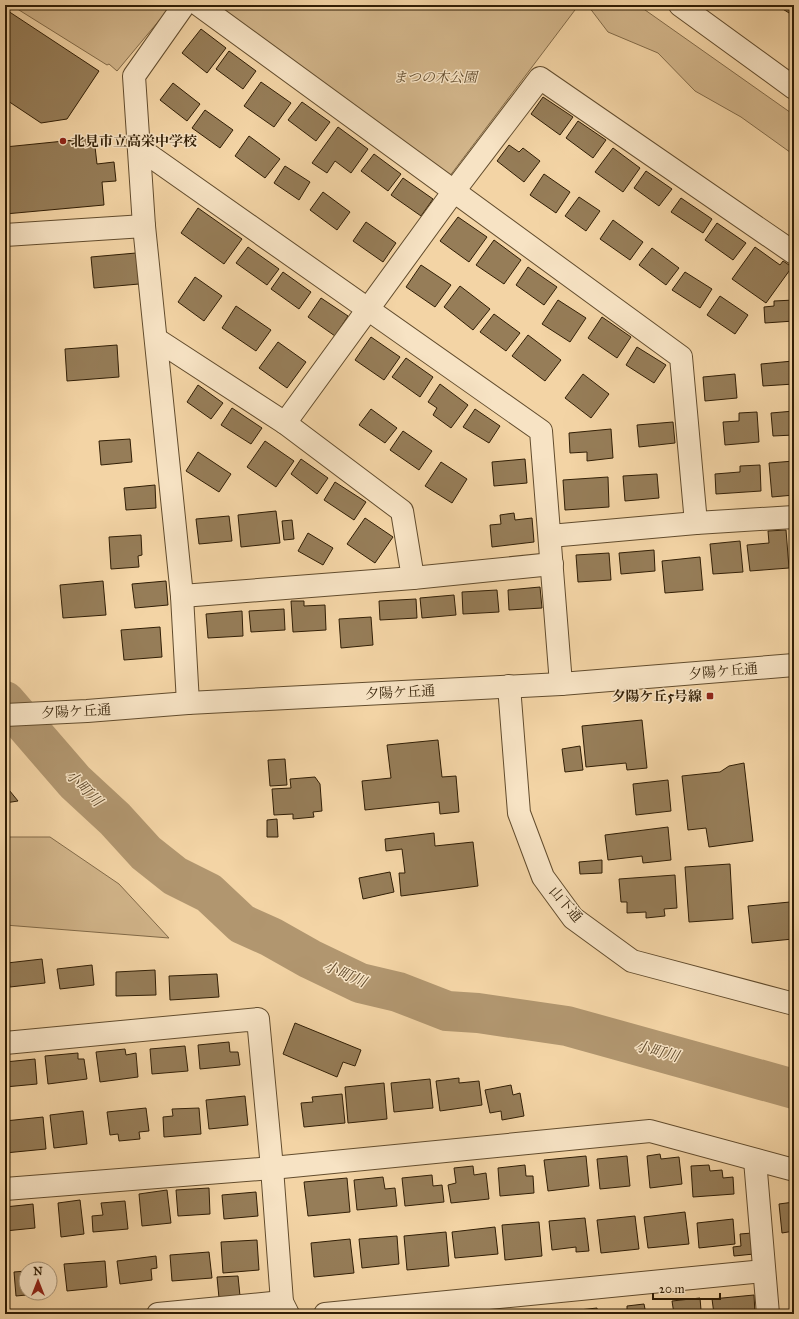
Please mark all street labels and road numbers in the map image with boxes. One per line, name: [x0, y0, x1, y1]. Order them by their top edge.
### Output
street label: 夕陽ケ丘通: [687, 660, 759, 683]
street label: 夕陽ケ丘通: [365, 682, 435, 703]
street label: 夕陽ケ丘通: [41, 701, 111, 722]
street label: 山下通: [545, 883, 586, 926]

